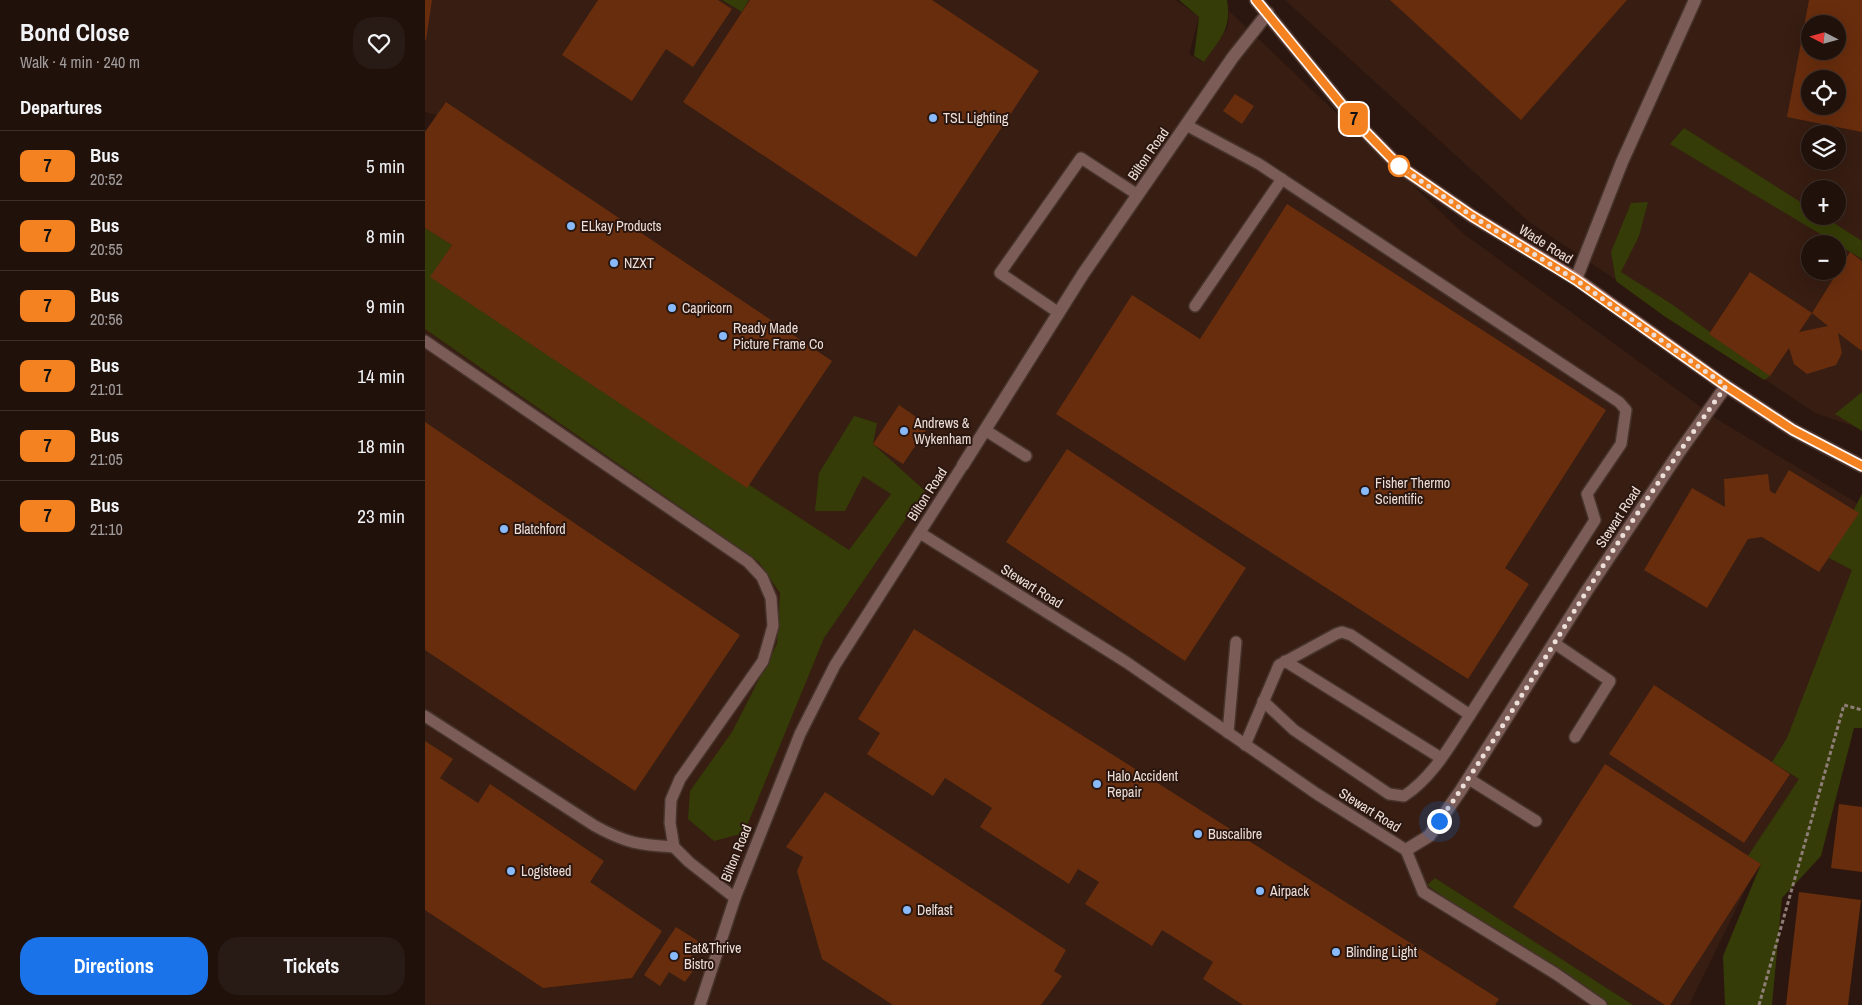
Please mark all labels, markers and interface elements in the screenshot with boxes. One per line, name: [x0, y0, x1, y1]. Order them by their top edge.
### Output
north arrow: [1801, 15, 1846, 60]
map controls: [1801, 15, 1846, 280]
text: Bond Close: [20, 16, 129, 48]
button: heart: [353, 17, 405, 69]
text: Walk · 4 min · 240 m: [20, 51, 140, 73]
button: locate: [1801, 70, 1846, 115]
text: Departures: [20, 94, 102, 120]
line badge: 7: [1338, 103, 1370, 135]
text: 7: [1350, 106, 1358, 131]
place label: TSL Lighting: [943, 109, 1009, 127]
marker: TSL Lighting: [927, 112, 939, 124]
street label: Bilton Road: [1123, 124, 1173, 184]
button: layers: [1801, 125, 1846, 170]
text: Bus: [90, 142, 119, 168]
text: 7: [43, 153, 52, 178]
text: 5 min: [366, 153, 405, 179]
unlabelled marker: [1388, 155, 1410, 177]
text: 20:52: [90, 168, 123, 190]
button: +: [1801, 180, 1846, 225]
text: Bus: [90, 212, 119, 238]
place label: ELkay Products: [581, 217, 662, 235]
marker: ELkay Products: [565, 220, 577, 232]
street label: Wade Road: [1516, 220, 1576, 268]
text: 7: [43, 223, 52, 248]
text: 8 min: [366, 223, 405, 249]
button: −: [1801, 235, 1846, 280]
text: 20:55: [90, 238, 123, 260]
place label: NZXT: [624, 254, 654, 272]
marker: NZXT: [608, 257, 620, 269]
text: Bus: [90, 282, 119, 308]
text: 7: [43, 293, 52, 318]
text: 9 min: [366, 293, 405, 319]
place label: Capricorn: [682, 299, 732, 317]
marker: Capricorn: [666, 302, 678, 314]
text: 20:56: [90, 308, 123, 330]
place label: Ready Made Picture Frame Co: [733, 319, 824, 353]
marker: Ready Made Picture Frame Co: [717, 330, 729, 342]
text: Bus: [90, 352, 119, 378]
text: 7: [43, 363, 52, 388]
text: 14 min: [357, 363, 405, 389]
text: 21:01: [90, 378, 123, 400]
place label: Andrews & Wykenham: [913, 414, 971, 448]
text: Bus: [90, 422, 119, 448]
marker: Andrews & Wykenham: [898, 425, 910, 437]
text: 7: [43, 433, 52, 458]
text: 18 min: [357, 433, 405, 459]
text: 21:05: [90, 448, 123, 470]
street label: Bilton Road: [903, 464, 951, 524]
place label: Fisher Thermo Scientific: [1375, 474, 1450, 508]
street label: Stewart Road: [1592, 483, 1644, 551]
marker: Fisher Thermo Scientific: [1359, 485, 1371, 497]
text: Bus: [90, 492, 119, 518]
text: 7: [43, 503, 52, 528]
text: 23 min: [357, 503, 405, 529]
text: 21:10: [90, 518, 123, 540]
place label: Blatchford: [514, 520, 566, 538]
marker: Blatchford: [498, 523, 510, 535]
street label: Stewart Road: [998, 560, 1066, 612]
place label: Halo Accident Repair: [1107, 767, 1178, 801]
marker: Halo Accident Repair: [1091, 778, 1103, 790]
street label: Stewart Road: [1336, 784, 1404, 836]
your location: [1427, 809, 1452, 834]
street label: Bilton Road: [716, 822, 756, 884]
place label: Buscalibre: [1208, 825, 1262, 843]
marker: Buscalibre: [1192, 828, 1204, 840]
place label: Logisteed: [521, 862, 571, 880]
marker: Logisteed: [505, 865, 517, 877]
place label: Airpack: [1269, 882, 1309, 900]
marker: Airpack: [1254, 885, 1266, 897]
place label: Delfast: [917, 901, 953, 919]
marker: Delfast: [901, 904, 913, 916]
button: Directions: [20, 937, 208, 995]
button: Tickets: [218, 937, 405, 995]
place label: Eat&Thrive Bistro: [684, 939, 741, 973]
place label: Blinding Light: [1346, 943, 1417, 961]
marker: Blinding Light: [1330, 946, 1342, 958]
marker: Eat&Thrive Bistro: [668, 950, 680, 962]

